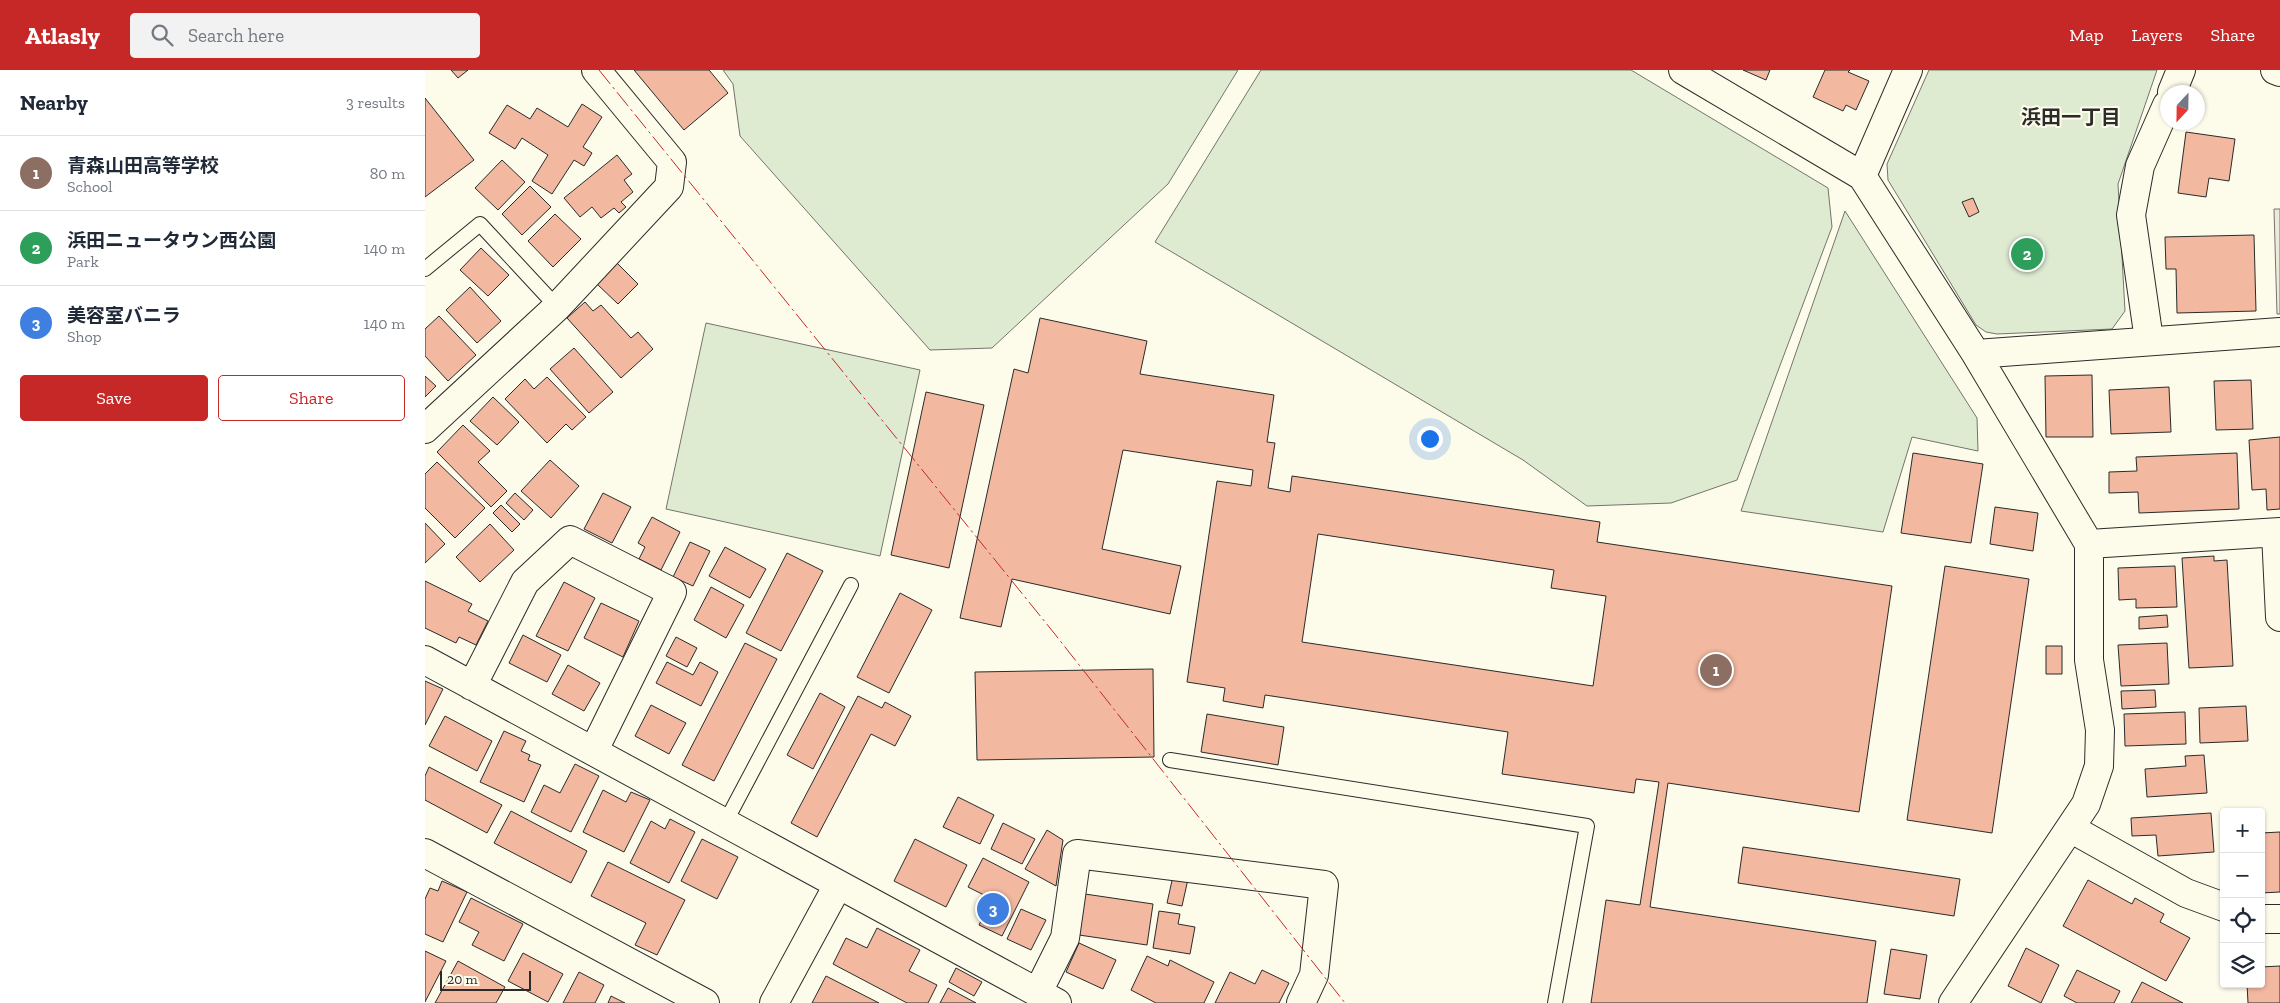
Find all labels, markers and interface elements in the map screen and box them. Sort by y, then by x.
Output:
search box [130,13,480,58]
text: Atlasly [25,21,100,50]
icon: search [148,21,176,49]
text: Search here [188,24,284,47]
text: Map [2069,24,2104,46]
text: Layers [2132,24,2183,46]
text: Share [2211,24,2255,46]
north arrow [2160,85,2205,130]
text: Nearby [20,90,88,115]
text: 3 results [346,93,405,112]
district label: 浜田一丁目 [2021,105,2121,129]
text: 青森山田高等学校 [67,154,219,177]
text: 1 [33,164,39,183]
text: 80 m [370,164,405,183]
text: School [67,177,113,196]
text: 浜田ニュータウン西公園 [67,229,276,252]
pin: 2 [2011,235,2043,273]
text: 2 [32,239,40,258]
text: 140 m [364,239,405,258]
text: Park [67,252,99,271]
text: 美容室バニラ [67,304,181,327]
text: 3 [32,314,40,333]
text: 140 m [364,314,405,333]
text: Shop [67,327,102,346]
button: Save [20,375,208,421]
button: Share [218,375,405,421]
your location [1417,426,1443,452]
pin: 1 [1700,651,1732,689]
map controls [2220,808,2265,988]
button: + [2220,808,2265,853]
button: − [2220,853,2265,898]
pin: 3 [977,890,1009,928]
button: locate [2220,898,2265,943]
button: layers [2220,943,2265,988]
scale bar [440,968,531,991]
text: 20 m [447,971,478,988]

